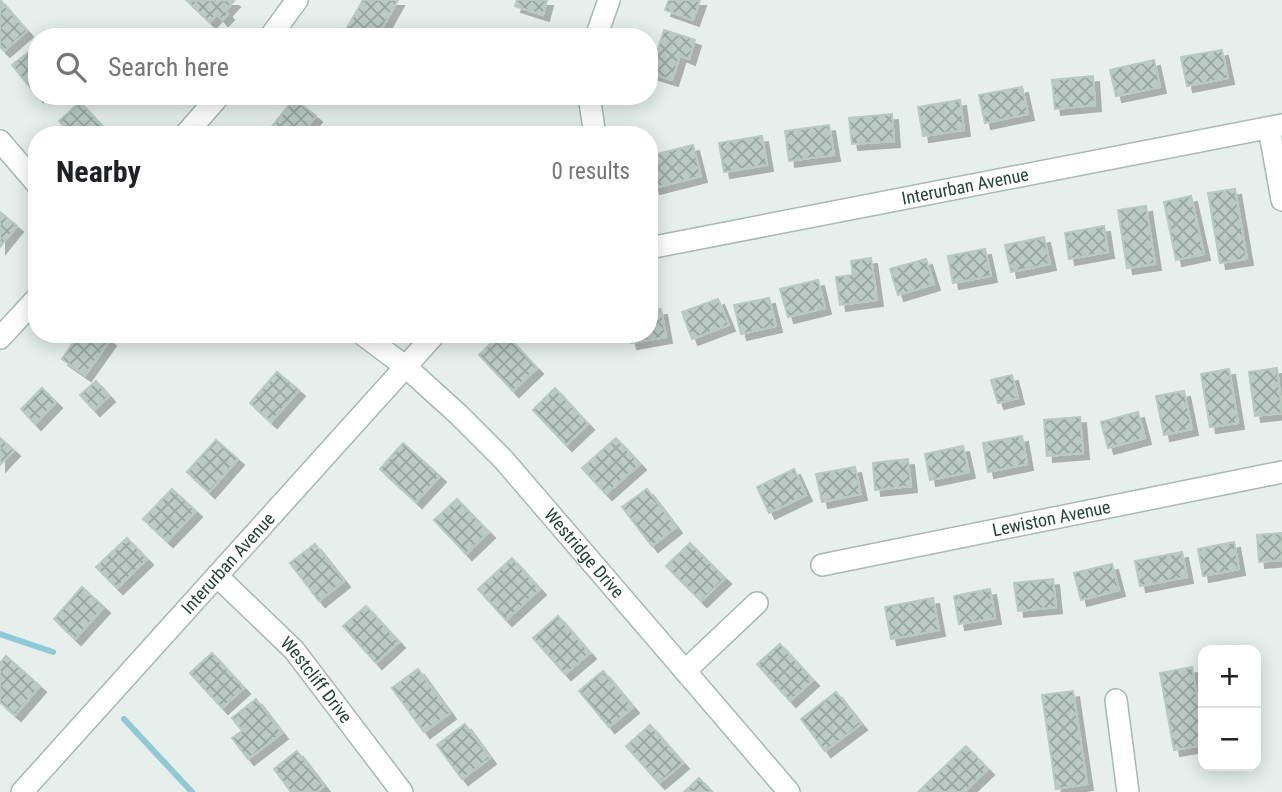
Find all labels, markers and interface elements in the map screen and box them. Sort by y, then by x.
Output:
search box [28,28,658,105]
icon: search [52,48,90,86]
text: Search here [108,52,229,82]
text: Nearby [56,154,141,189]
text: 0 results [552,158,630,185]
street label: Interurban Avenue [900,163,1030,209]
street label: Lewiston Avenue [990,496,1112,540]
street label: Westridge Drive [540,504,629,602]
street label: Interurban Avenue [177,508,279,618]
street label: Westcliff Drive [277,632,357,727]
map controls [1198,645,1261,771]
button: + [1198,645,1261,708]
button: − [1198,708,1261,771]

